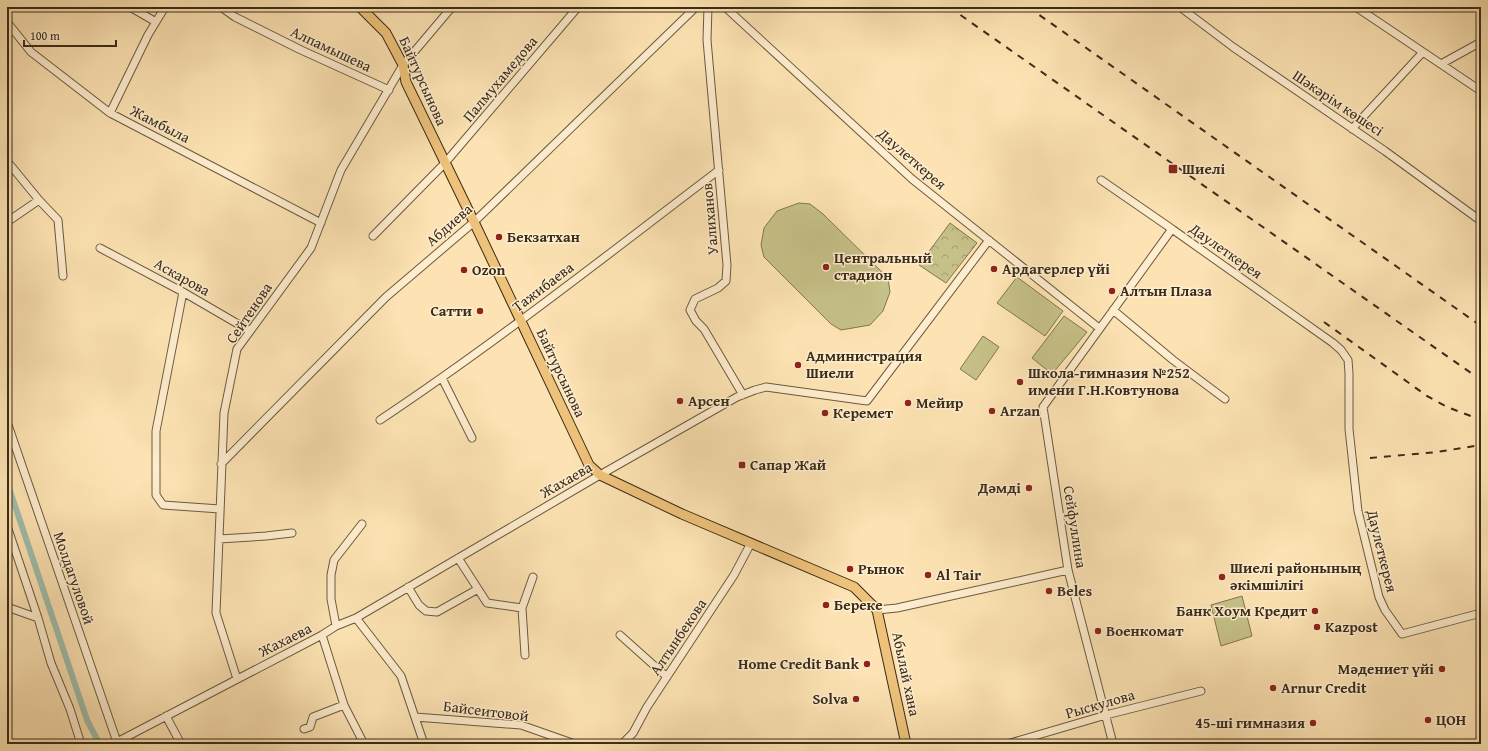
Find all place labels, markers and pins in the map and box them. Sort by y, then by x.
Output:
place label: Шиелі [1182,158,1226,179]
marker: Шиелі [1167,163,1179,175]
place label: Бекзатхан [507,226,580,247]
marker: Бекзатхан [494,232,504,242]
place label: Центральный стадион [834,247,932,285]
place label: Ардагерлер үйі [1002,258,1110,279]
place label: Ozon [472,259,506,280]
marker: Центральный стадион [821,262,831,272]
marker: Ардагерлер үйі [989,264,999,274]
marker: Ozon [459,265,469,275]
place label: Алтын Плаза [1120,280,1212,301]
marker: Алтын Плаза [1107,286,1117,296]
place label: Сатти [430,300,473,321]
marker: Сатти [475,306,485,316]
place label: Администрация Шиели [806,345,922,383]
marker: Администрация Шиели [793,360,803,370]
place label: Школа-гимназия №252 имени Г.Н.Ковтунова [1028,362,1190,400]
marker: Школа-гимназия №252 имени Г.Н.Ковтунова [1015,377,1025,387]
place label: Арсен [688,390,730,411]
place label: Мейир [916,392,964,413]
marker: Арсен [675,396,685,406]
marker: Мейир [903,398,913,408]
place label: Arzan [1000,400,1040,421]
place label: Керемет [833,402,894,423]
marker: Arzan [987,406,997,416]
marker: Керемет [820,408,830,418]
place label: Сапар Жай [750,454,827,475]
marker: Сапар Жай [737,460,747,470]
place label: Дәмді [977,477,1021,498]
marker: Дәмді [1024,483,1034,493]
place label: Шиелі районының әкімшілігі [1230,557,1362,595]
place label: Рынок [858,558,905,579]
marker: Рынок [845,564,855,574]
place label: Al Tair [936,564,981,585]
marker: Al Tair [923,570,933,580]
marker: Шиелі районының әкімшілігі [1217,572,1227,582]
place label: Beles [1057,580,1092,601]
marker: Beles [1044,586,1054,596]
place label: Береке [834,594,883,615]
marker: Береке [821,600,831,610]
place label: Банк Хоум Кредит [1176,600,1308,621]
marker: Банк Хоум Кредит [1310,606,1320,616]
place label: Kazpost [1325,616,1378,637]
place label: Военкомат [1106,620,1184,641]
marker: Kazpost [1312,622,1322,632]
marker: Военкомат [1093,626,1103,636]
place label: Home Credit Bank [738,653,859,674]
place label: Мәдениет үйі [1338,658,1434,679]
marker: Home Credit Bank [862,659,872,669]
marker: Мәдениет үйі [1437,664,1447,674]
place label: Arnur Credit [1281,677,1367,698]
marker: Arnur Credit [1268,683,1278,693]
place label: Solva [812,688,848,709]
marker: Solva [851,694,861,704]
place label: ЦОН [1436,709,1466,730]
place label: 45-ші гимназия [1195,712,1305,733]
marker: ЦОН [1423,715,1433,725]
marker: 45-ші гимназия [1308,718,1318,728]

